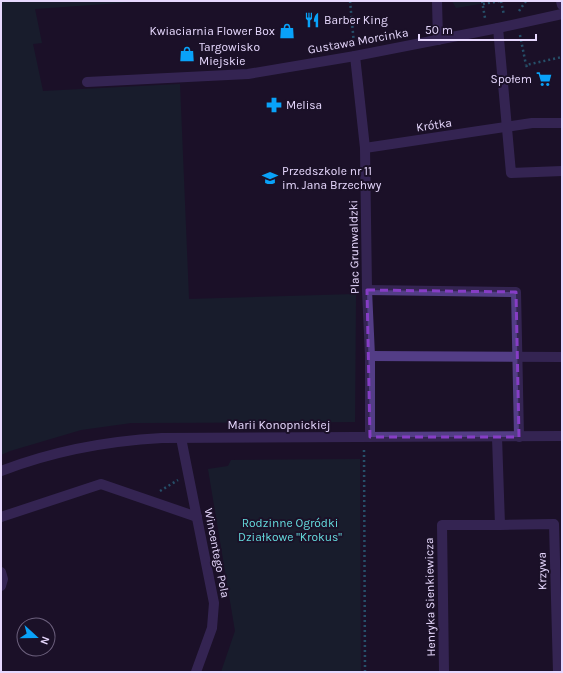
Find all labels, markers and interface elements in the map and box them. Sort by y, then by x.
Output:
restaurant icon: Barber King [303,11,321,29]
place label: Barber King [324,13,388,27]
scale bar [419,16,536,42]
shop icon: Kwiaciarnia Flower Box [278,22,296,40]
text: 50 m [425,23,453,37]
place label: Kwiaciarnia Flower Box [149,24,275,38]
street label: Gustawa Morcinka [307,25,409,57]
place label: Targowisko Miejskie [199,40,260,68]
shop icon: Targowisko Miejskie [178,45,196,63]
supermarket icon: Społem [535,70,553,88]
place label: Społem [490,72,532,86]
pharmacy icon: Melisa [265,96,283,114]
place label: Melisa [286,98,322,112]
street label: Krótka [415,116,453,134]
place label: Przedszkole nr 11 im. Jana Brzechwy [282,164,382,192]
school or university icon: Przedszkole nr 11 im. Jana Brzechwy [261,169,279,187]
street label: Plac Grunwaldzki [346,200,362,294]
street label: Marii Konopnickiej [227,418,331,432]
street label: Wincentego Pola [201,507,233,599]
park label: Rodzinne Ogródki Działkowe "Krokus" [238,516,342,544]
street label: Henryka Sienkiewicza [422,537,438,657]
street label: Krzywa [535,552,549,590]
north arrow [16,617,56,657]
text: N [37,634,52,646]

